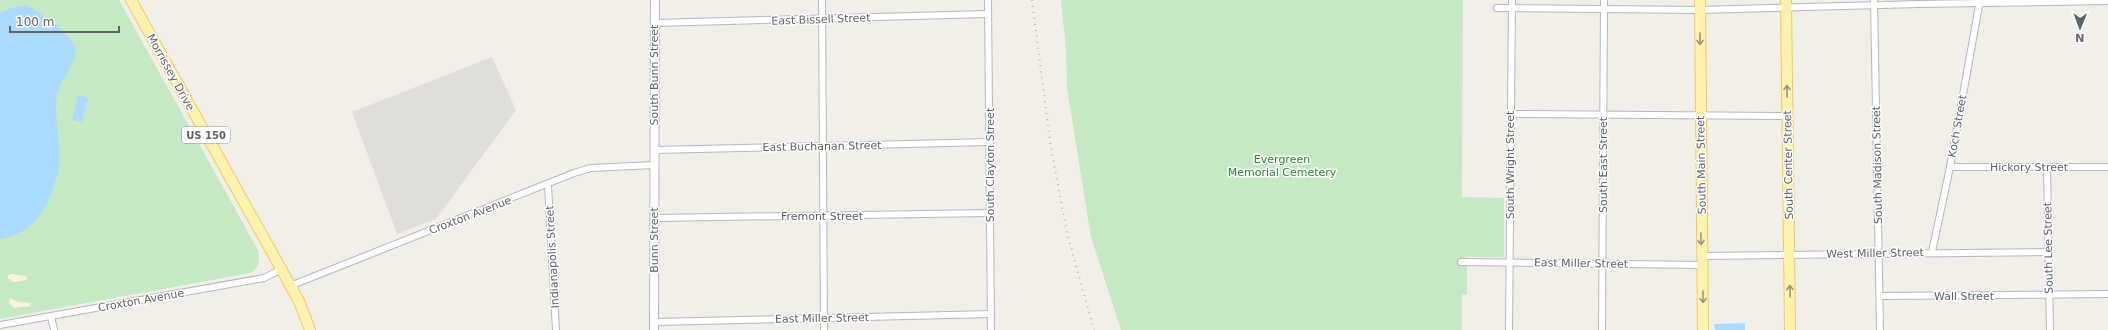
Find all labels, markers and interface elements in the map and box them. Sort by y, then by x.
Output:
scale bar [10,8,119,34]
north arrow [2060,8,2100,48]
street label: East Bissell Street [771,11,871,28]
text: 100 m [16,15,54,29]
street label: South Bunn Street [648,24,661,125]
text: N [2075,31,2085,44]
street label: Morrissey Drive [144,32,197,113]
one-way arrow [1696,32,1704,45]
one-way arrow [1783,85,1791,98]
street label: Koch Street [1946,93,1970,158]
street label: South Madison Street [1870,105,1885,224]
street label: South Clayton Street [984,107,997,222]
street label: South Wright Street [1504,110,1517,219]
street label: South Center Street [1781,110,1796,220]
street label: South Main Street [1694,115,1709,214]
street label: South East Street [1597,116,1610,213]
road number: US 150 [182,127,230,143]
street label: East Buchanan Street [762,139,882,154]
park label: Evergreen Memorial Cemetery [1228,153,1337,179]
street label: Hickory Street [1990,161,2069,174]
street label: Croxton Avenue [427,194,513,237]
street label: South Lee Street [2041,201,2056,294]
street label: Indianapolis Street [543,204,562,309]
street label: Bunn Street [648,207,661,273]
street label: Fremont Street [781,210,864,223]
one-way arrow [1698,232,1705,245]
street label: West Miller Street [1826,246,1925,261]
street label: East Miller Street [1534,256,1629,271]
one-way arrow [1786,285,1794,298]
street label: Croxton Avenue [97,286,185,314]
one-way arrow [1699,290,1707,303]
street label: Wall Street [1934,290,1995,303]
street label: East Miller Street [775,311,870,326]

